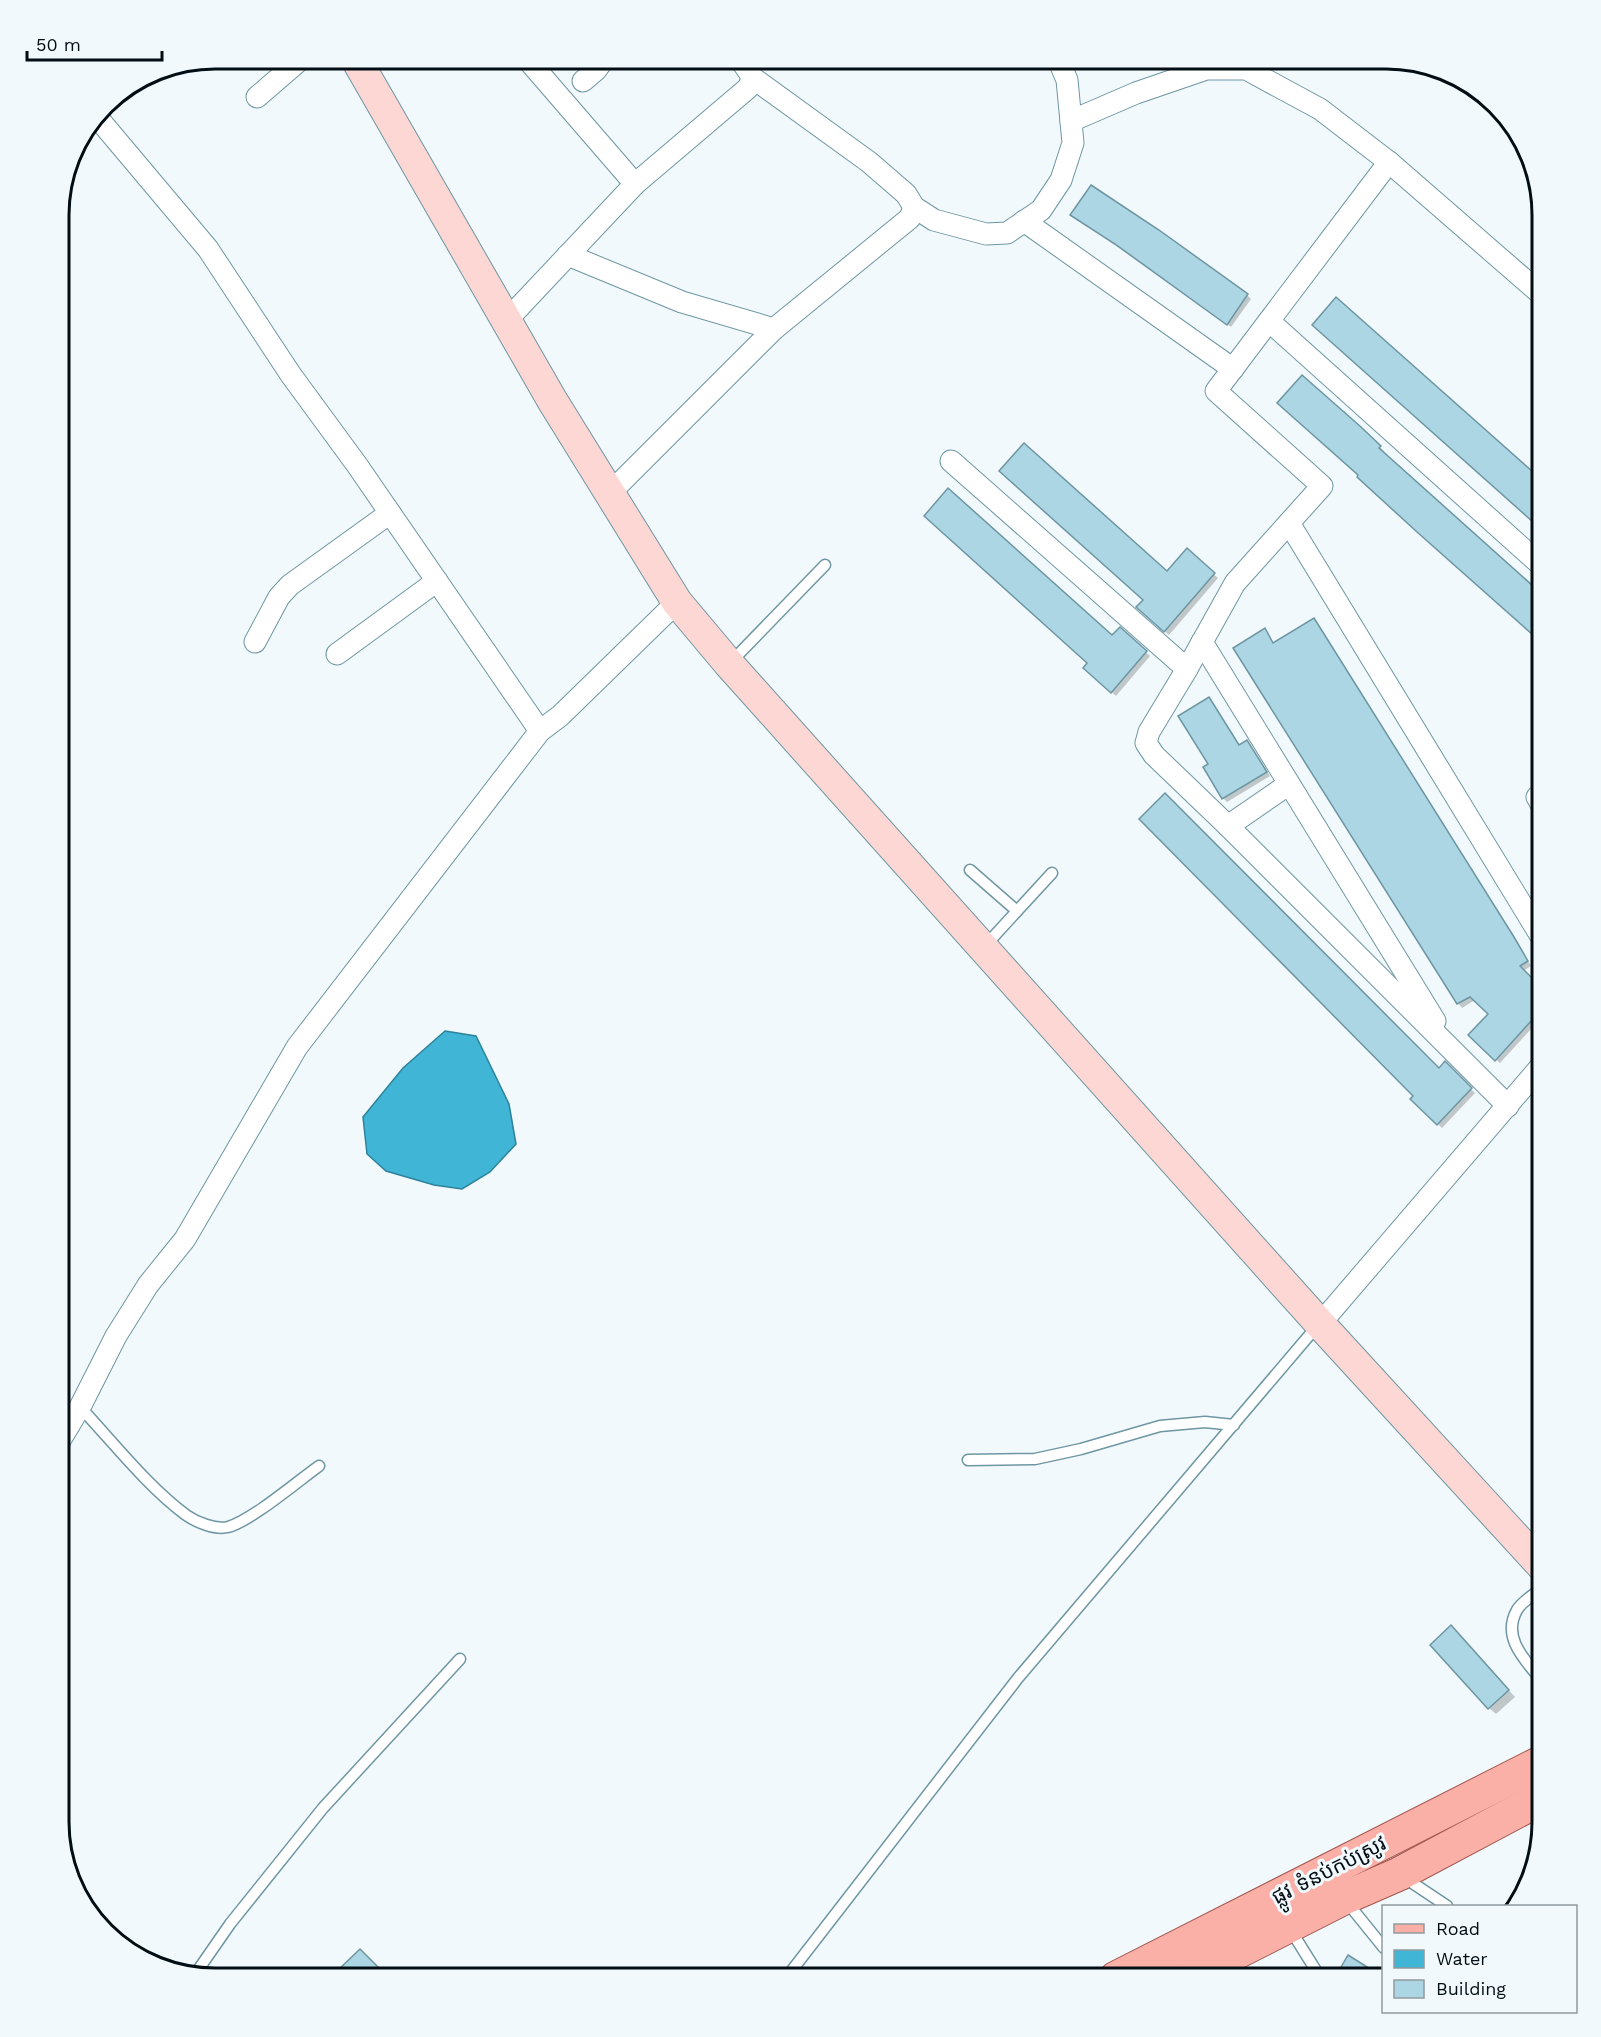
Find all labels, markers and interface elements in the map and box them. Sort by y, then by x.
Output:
scale bar [27,24,162,62]
text: 50 m [36,34,81,55]
street label: ផ្លូវ ទំនប់កប់ស្រូវ [1267,1830,1394,1916]
legend [1382,1905,1577,2013]
text: Road [1436,1918,1480,1939]
text: Water [1436,1948,1488,1969]
text: Building [1436,1978,1506,1999]

